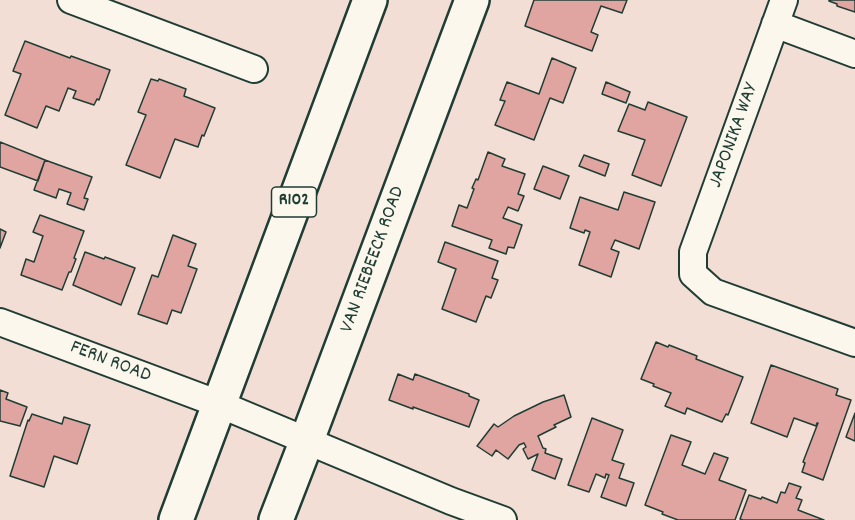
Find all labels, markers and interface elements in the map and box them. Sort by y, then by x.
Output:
street label: JAPONIKA WAY [705,81,765,191]
street label: VAN RIEBEECK ROAD [336,184,412,336]
road number: R102 [272,187,316,217]
street label: FERN ROAD [66,337,154,389]

